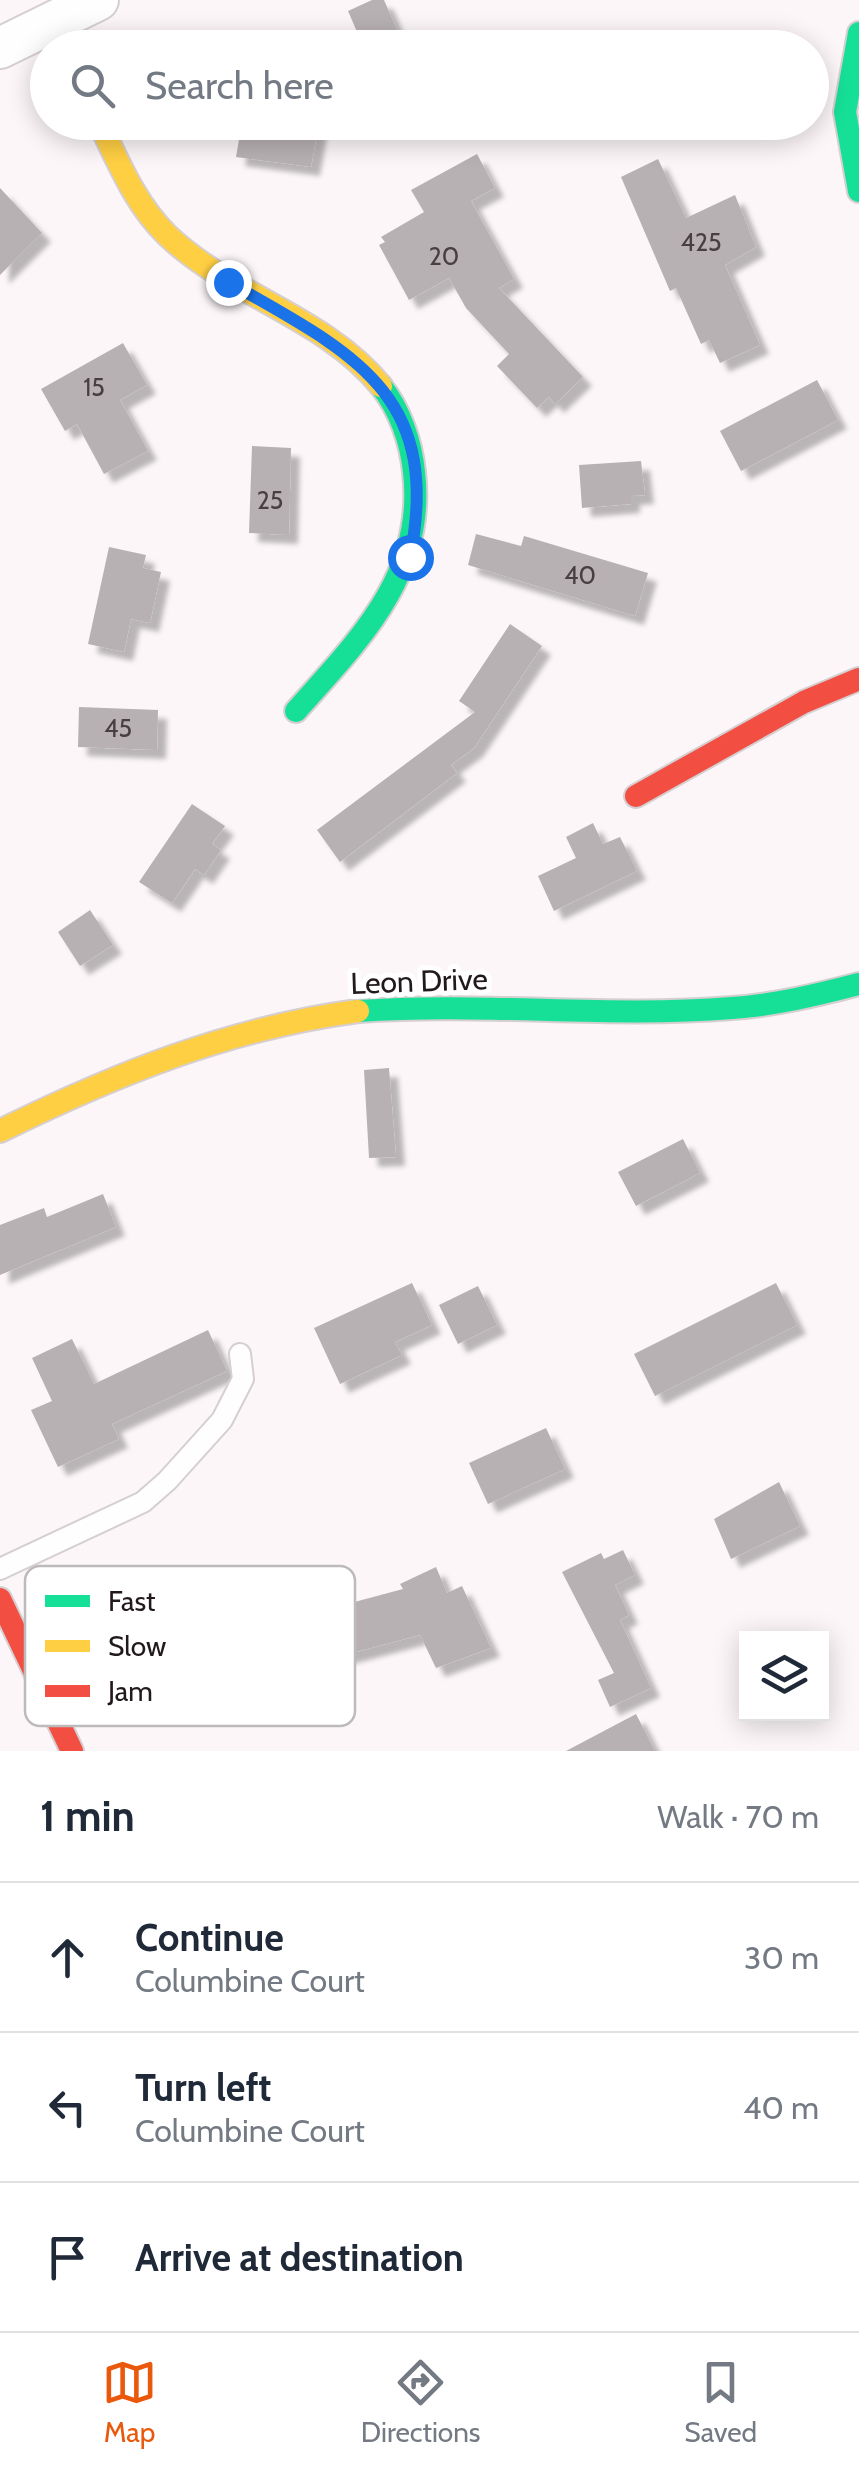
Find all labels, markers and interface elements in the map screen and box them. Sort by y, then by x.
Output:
search box [30,30,829,140]
icon: search [65,58,120,113]
text: Search here [145,62,334,109]
house number: 425 [680,227,722,257]
house number: 20 [429,241,459,271]
route end [206,260,252,306]
house number: 15 [83,372,105,402]
house number: 25 [257,485,283,515]
route start [388,535,434,581]
house number: 40 [564,560,596,590]
house number: 45 [104,713,132,743]
street label: Leon Drive [350,960,488,1002]
legend [25,1566,355,1726]
text: Fast [108,1584,156,1618]
text: Slow [108,1629,166,1663]
map controls [739,1631,829,1721]
button: layers [739,1631,829,1721]
text: Jam [107,1674,153,1708]
text: 1 min [40,1790,135,1842]
text: Walk · 70 m [657,1797,819,1836]
text: Continue [135,1914,284,1961]
icon: ahead [40,1930,95,1985]
text: 30 m [744,1938,819,1977]
text: Columbine Court [135,1961,365,2000]
text: Turn left [135,2064,271,2111]
icon: left [40,2080,95,2135]
text: 40 m [743,2088,819,2127]
text: Columbine Court [135,2111,365,2150]
icon: arrive [40,2230,95,2285]
text: Arrive at destination [135,2234,464,2281]
tab: Map [102,2355,157,2449]
tab: Directions [361,2355,480,2449]
tab: Saved [684,2355,757,2449]

